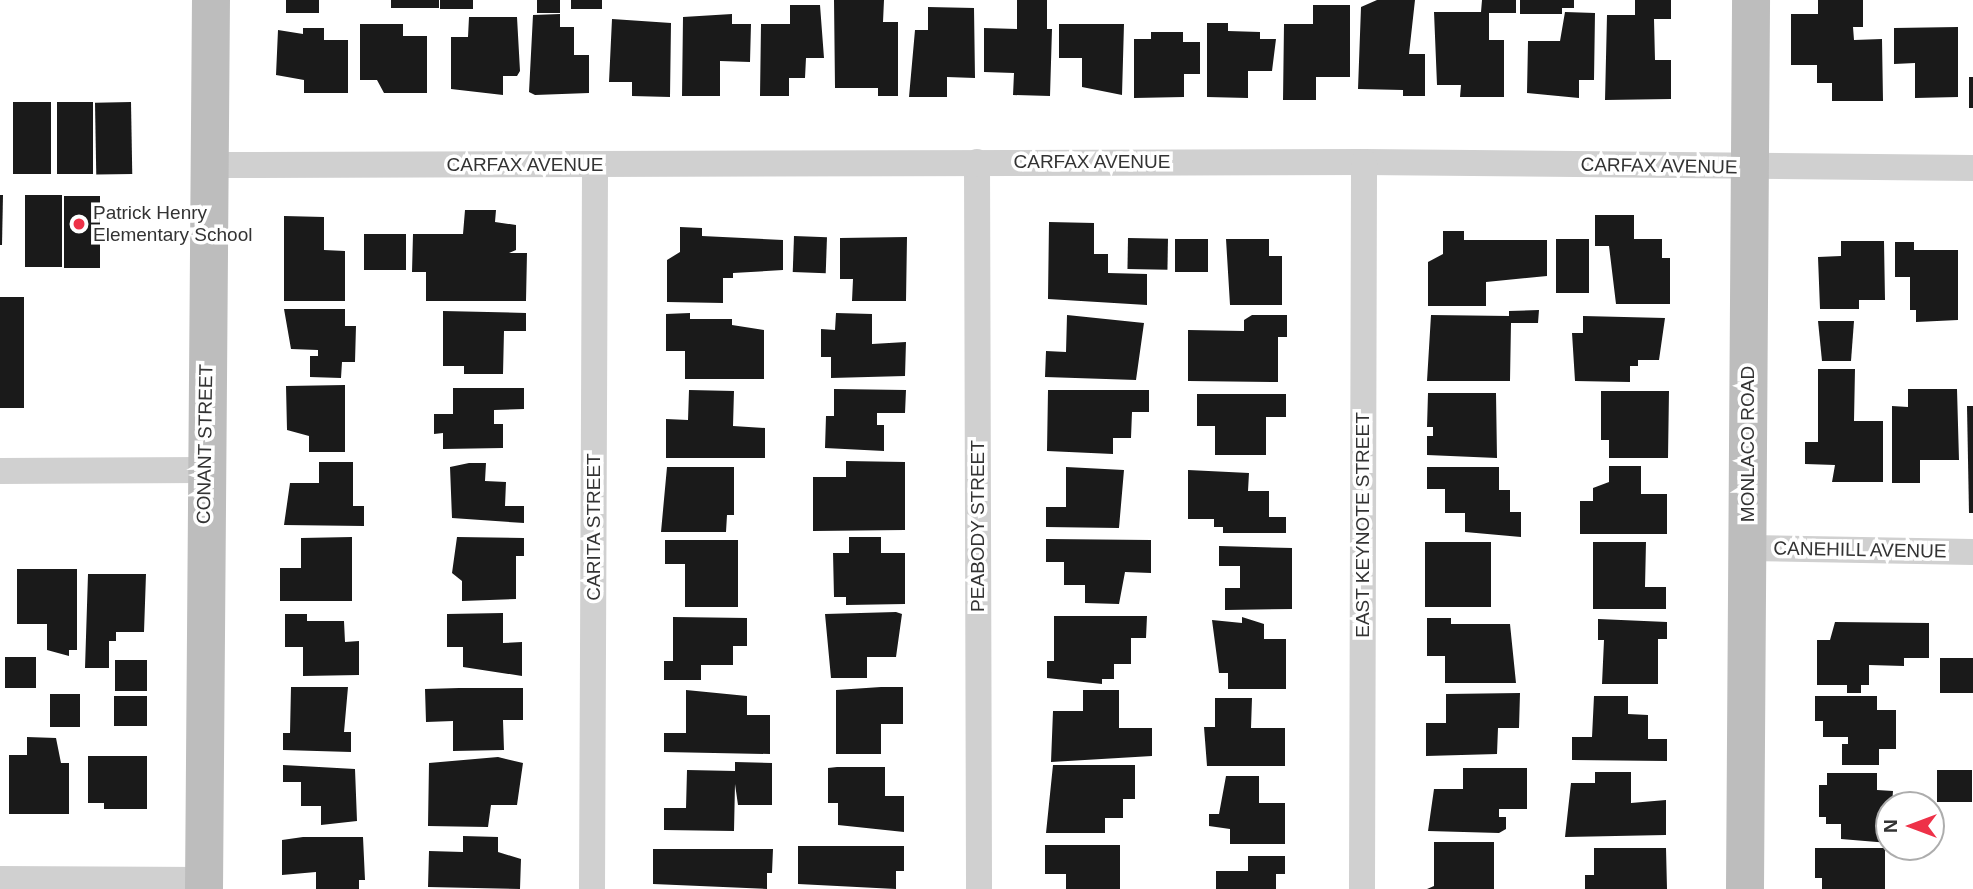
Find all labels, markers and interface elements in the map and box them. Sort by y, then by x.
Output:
street label: CARFAX AVENUE [1013,151,1171,173]
street label: CARFAX AVENUE [1580,153,1738,179]
street label: CARFAX AVENUE [446,154,604,176]
place label: Patrick Henry Elementary School [93,202,252,246]
marker: Patrick Henry Elementary School [71,216,87,232]
street label: CONANT STREET [192,364,218,524]
street label: MONLACO ROAD [1737,366,1759,522]
street label: EAST KEYNOTE STREET [1352,412,1374,638]
street label: PEABODY STREET [967,440,989,612]
street label: CARITA STREET [583,453,605,601]
street label: CANEHILL AVENUE [1772,537,1948,563]
north arrow [1875,791,1945,861]
text: N [1880,819,1901,833]

